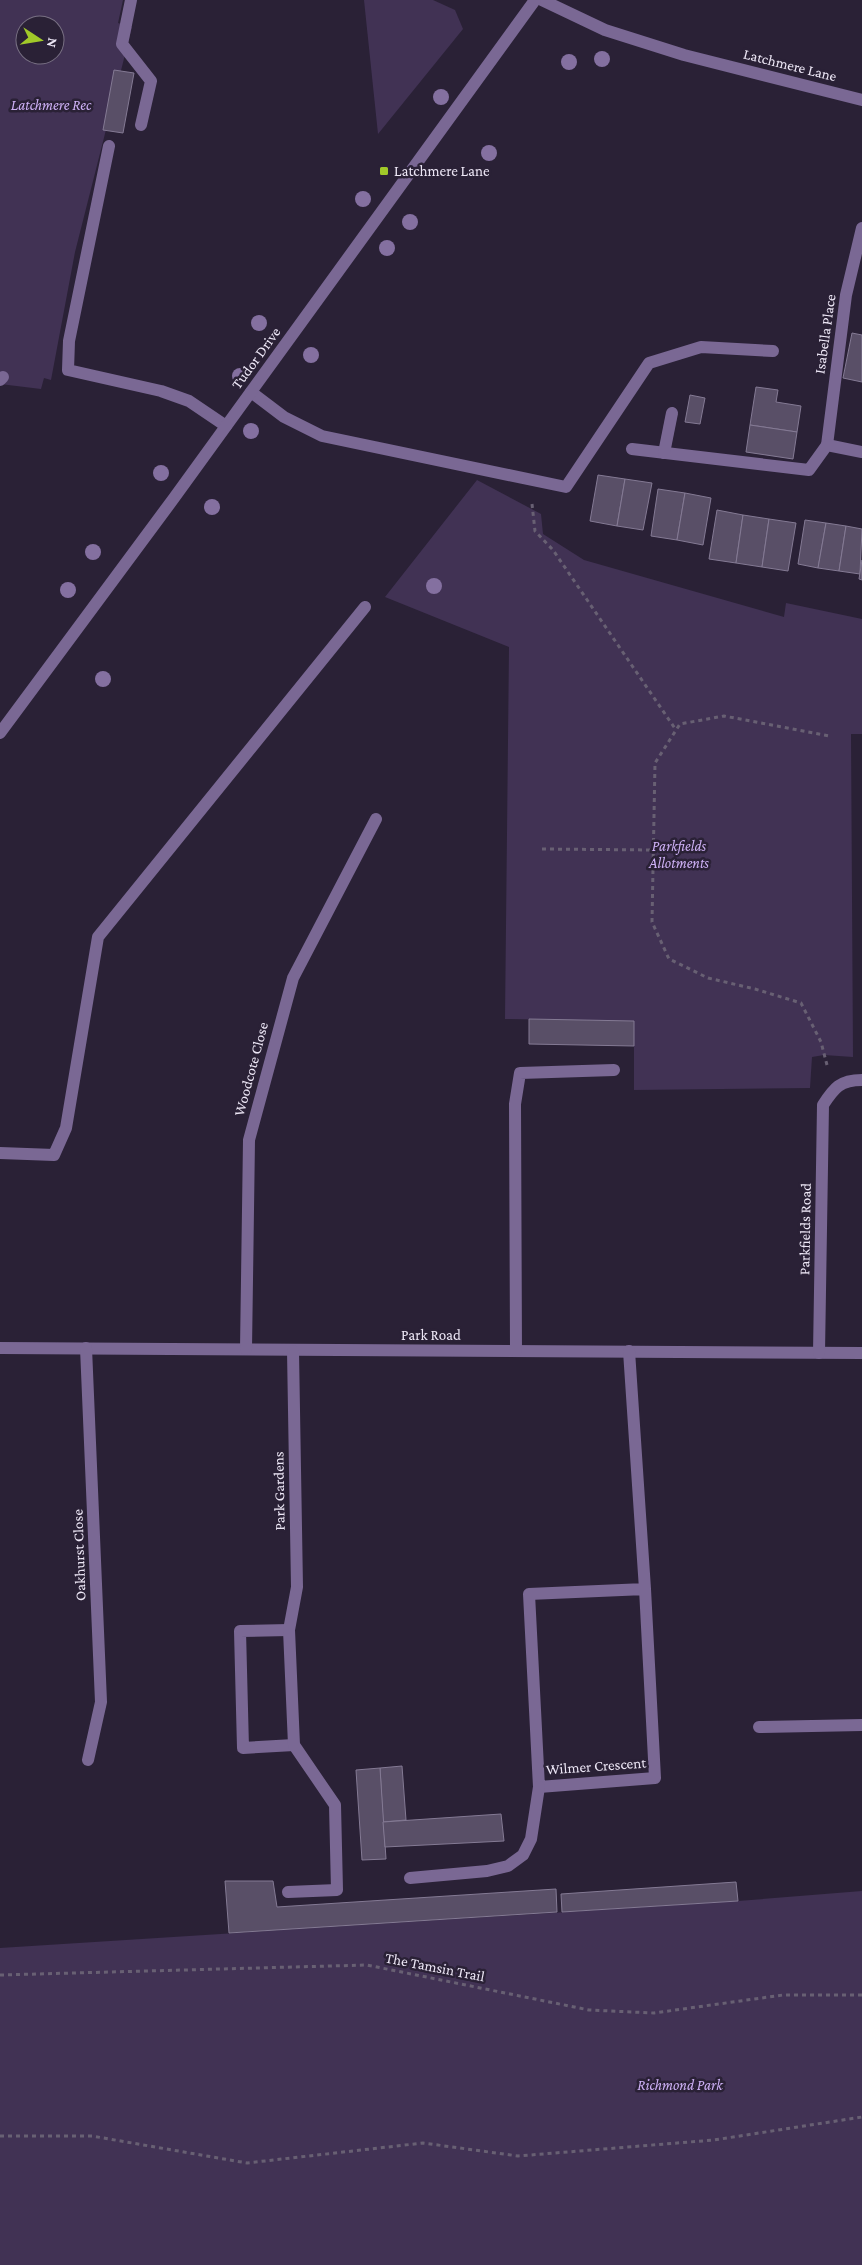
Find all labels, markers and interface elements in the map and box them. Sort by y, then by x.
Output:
north arrow [15,15,65,65]
text: N [44,36,62,49]
street label: Latchmere Lane [742,46,839,84]
park label: Latchmere Rec [11,97,92,113]
place label: Latchmere Lane [394,163,490,179]
marker: Latchmere Lane [378,165,390,177]
street label: Isabella Place [811,293,839,375]
street label: Tudor Drive [228,324,284,392]
park label: Parkfields Allotments [648,838,709,871]
street label: Woodcote Close [231,1020,271,1118]
street label: Parkfields Road [796,1183,814,1275]
street label: Park Road [401,1327,461,1343]
street label: Park Gardens [270,1451,288,1531]
street label: Oakhurst Close [69,1508,89,1601]
street label: Wilmer Crescent [545,1754,648,1777]
street label: The Tamsin Trail [384,1950,486,1984]
park label: Richmond Park [637,2077,724,2093]

